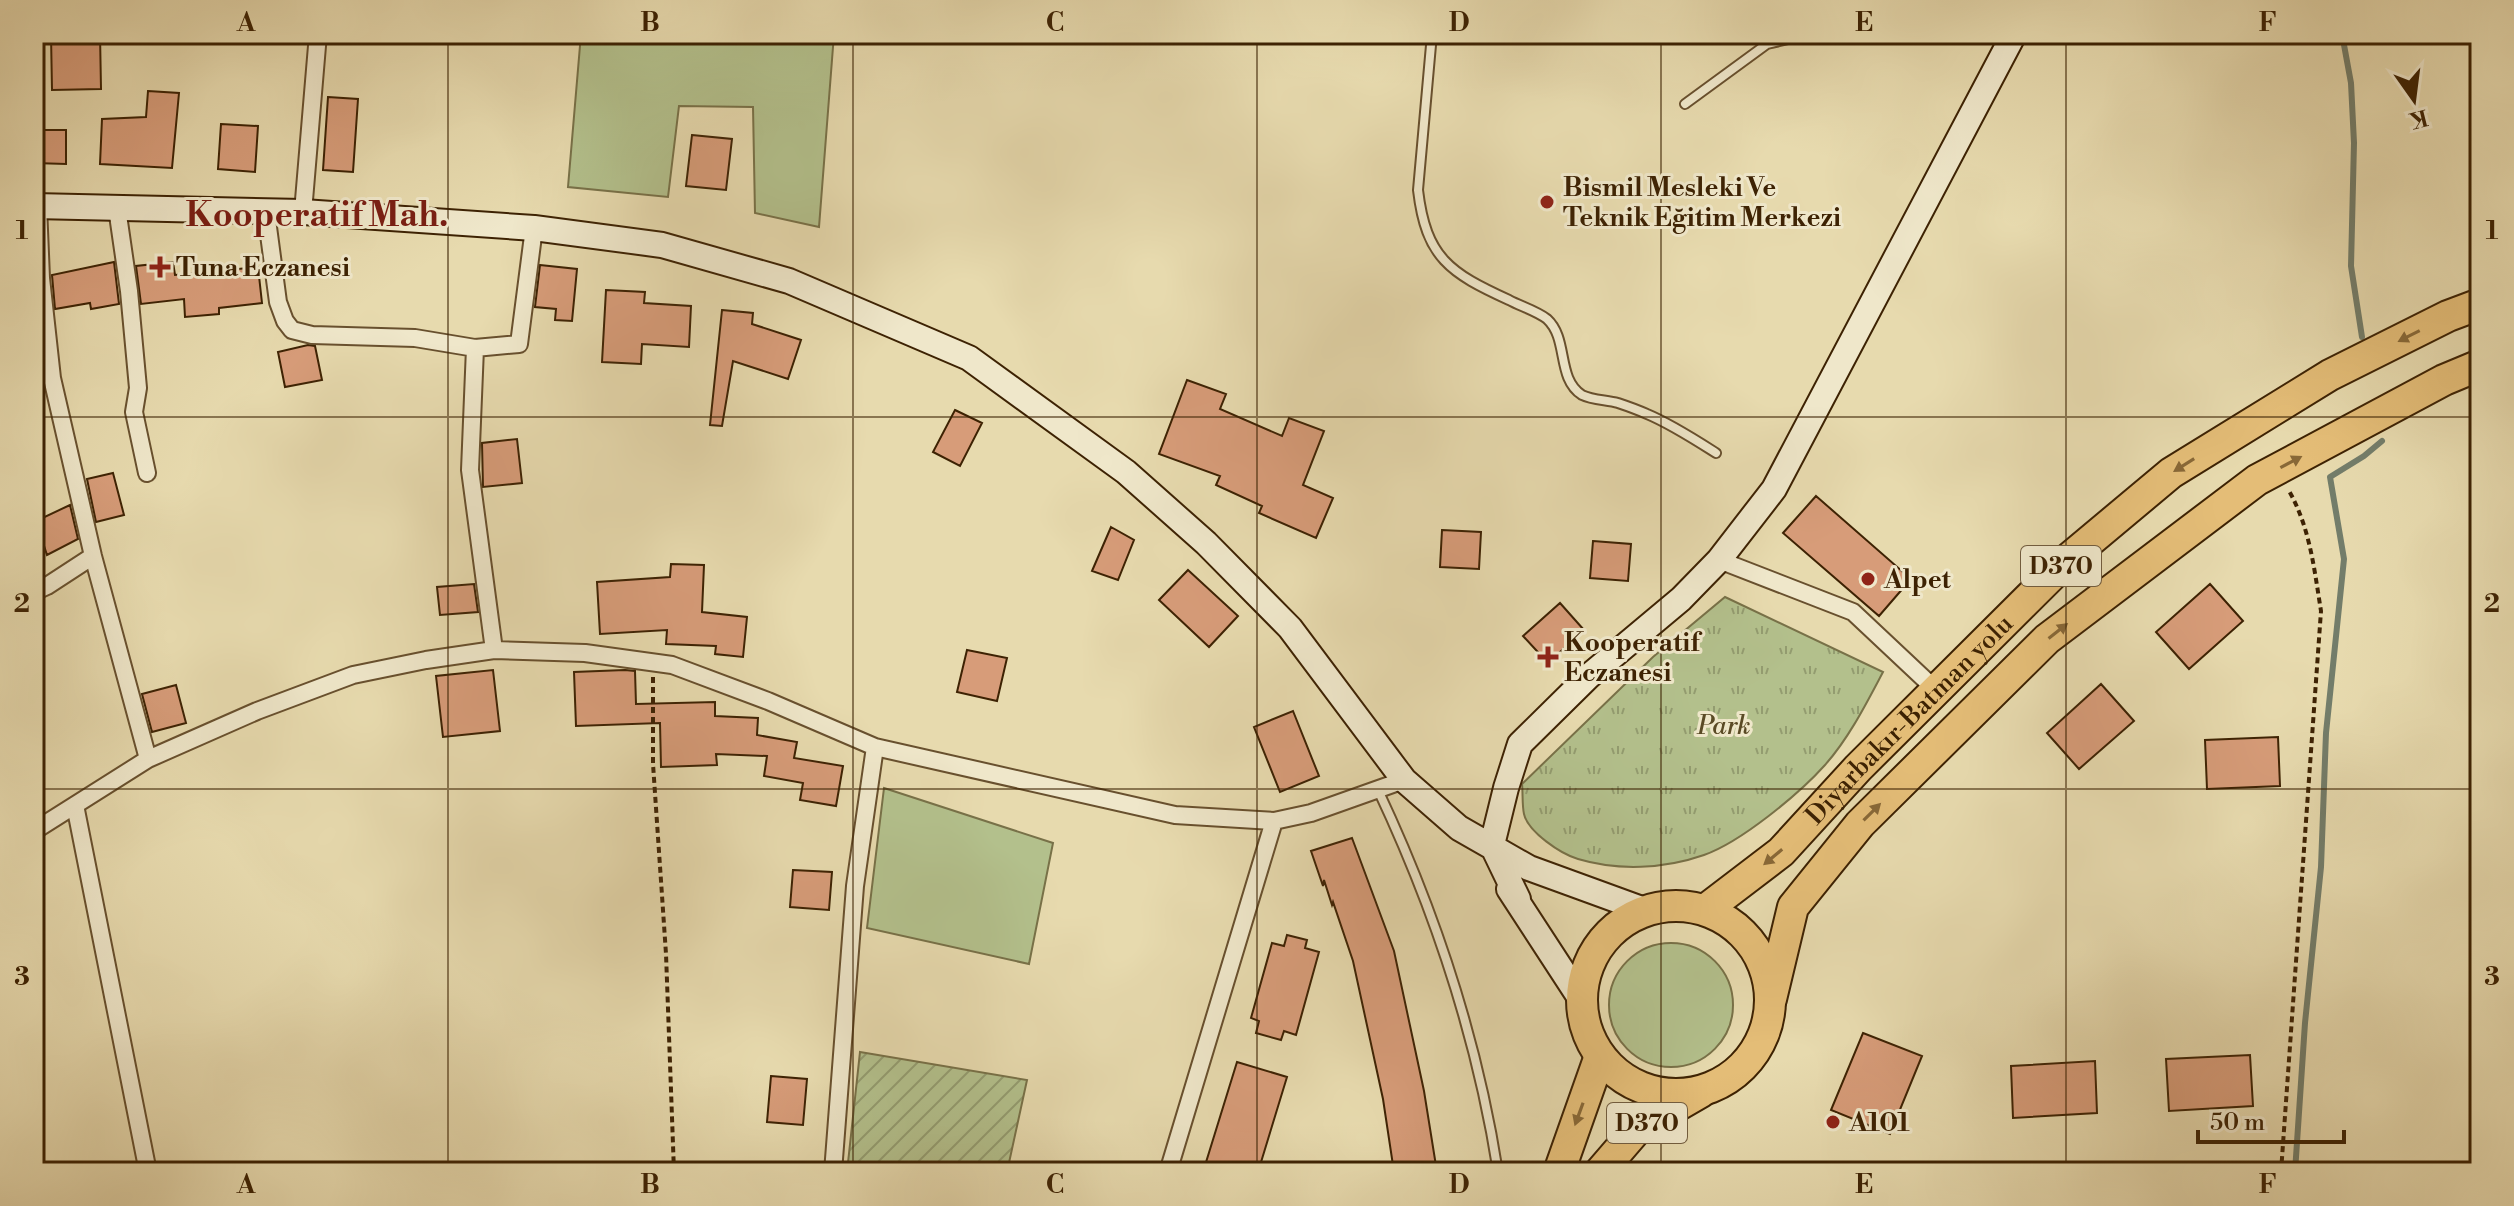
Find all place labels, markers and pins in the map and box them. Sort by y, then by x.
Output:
place label: Bismil Mesleki Ve Teknik Eğitim Merkezi [1563,172,1841,234]
marker: Bismil Mesleki Ve Teknik Eğitim Merkezi [1538,193,1556,211]
place label: Tuna Eczanesi [176,252,350,284]
marker: Tuna Eczanesi [151,258,169,276]
place label: Alpet [1883,564,1952,596]
marker: Alpet [1859,570,1877,588]
place label: Kooperatif Eczanesi [1564,627,1702,689]
marker: Kooperatif Eczanesi [1539,648,1557,666]
place label: A101 [1848,1107,1910,1139]
marker: A101 [1824,1113,1842,1131]

